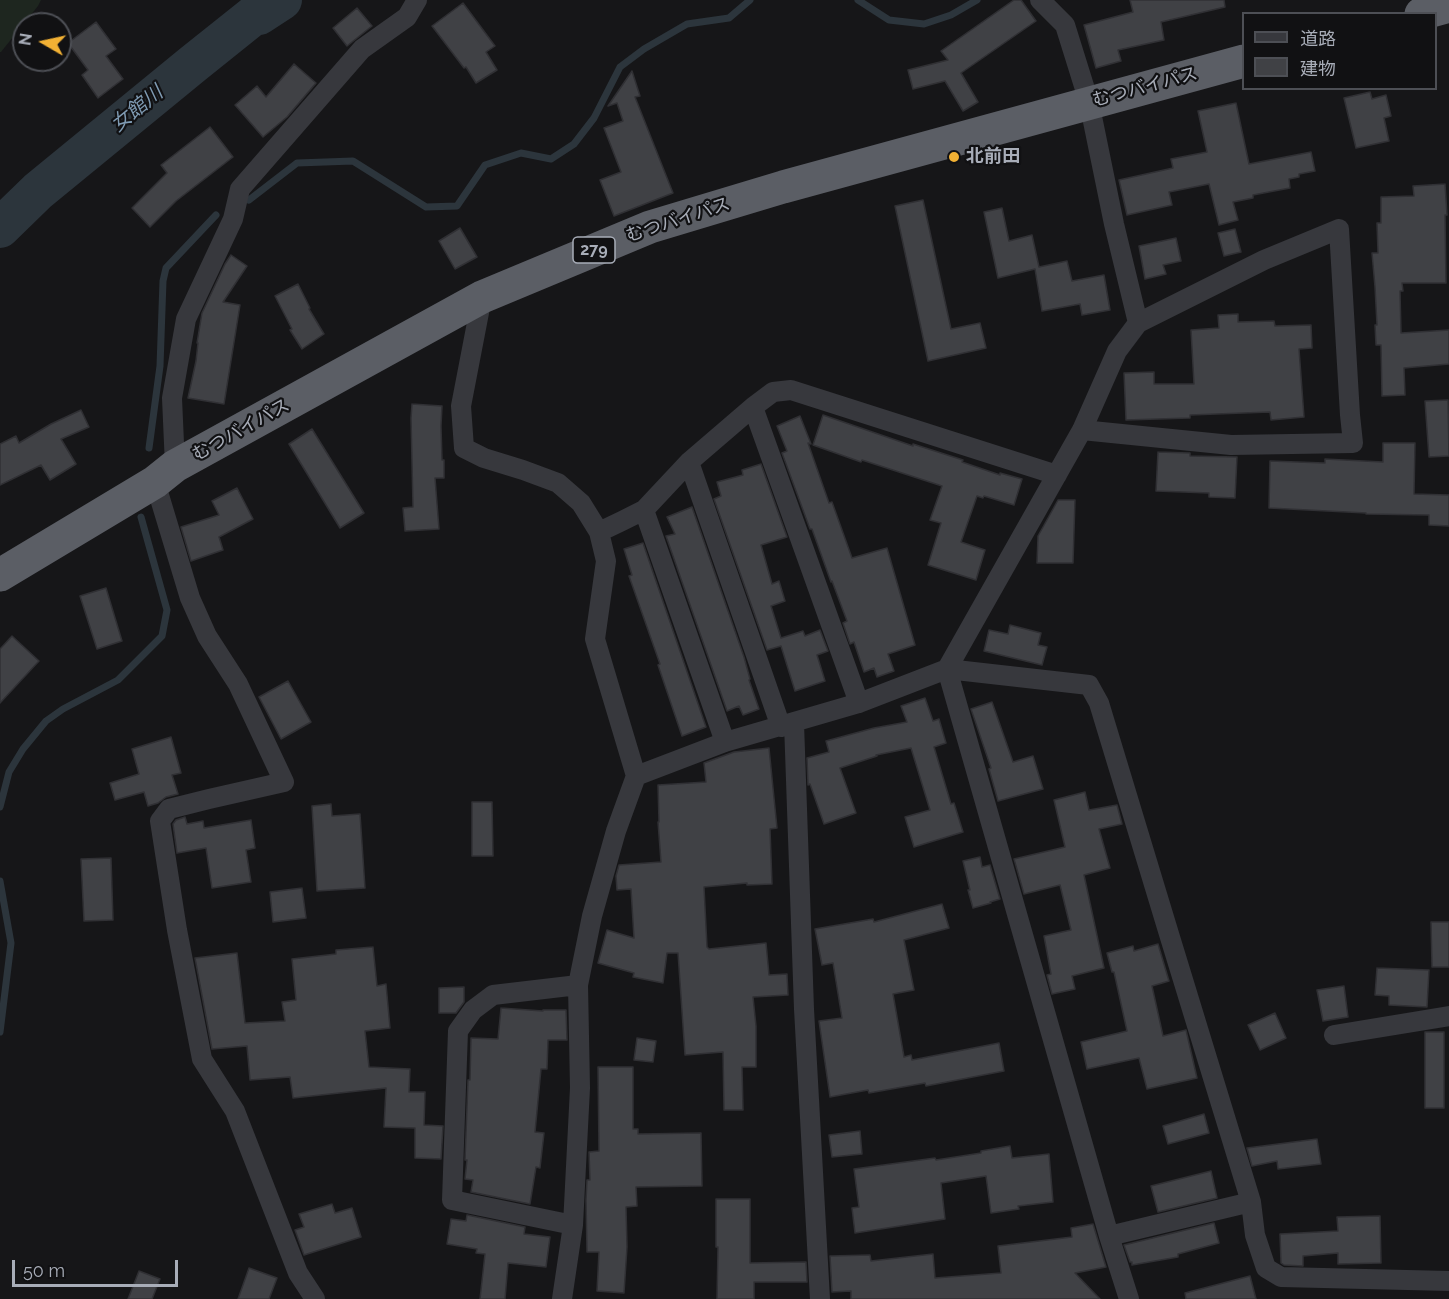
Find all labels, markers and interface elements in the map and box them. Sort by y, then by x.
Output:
north arrow [12,12,72,72]
legend [1242,12,1437,90]
text: 道路 [1300,28,1336,49]
text: N [15,32,36,47]
text: 建物 [1300,58,1336,79]
street label: むつバイパス [1090,63,1200,111]
water label: 女館川 [106,81,168,137]
place label: 北前田 [966,146,1020,168]
marker: 北前田 [947,150,961,164]
street label: むつバイパス [623,193,733,247]
road number: 279 [573,237,615,263]
street label: むつバイパス [189,394,293,466]
scale bar [15,1248,182,1286]
text: 50 m [23,1260,65,1281]

